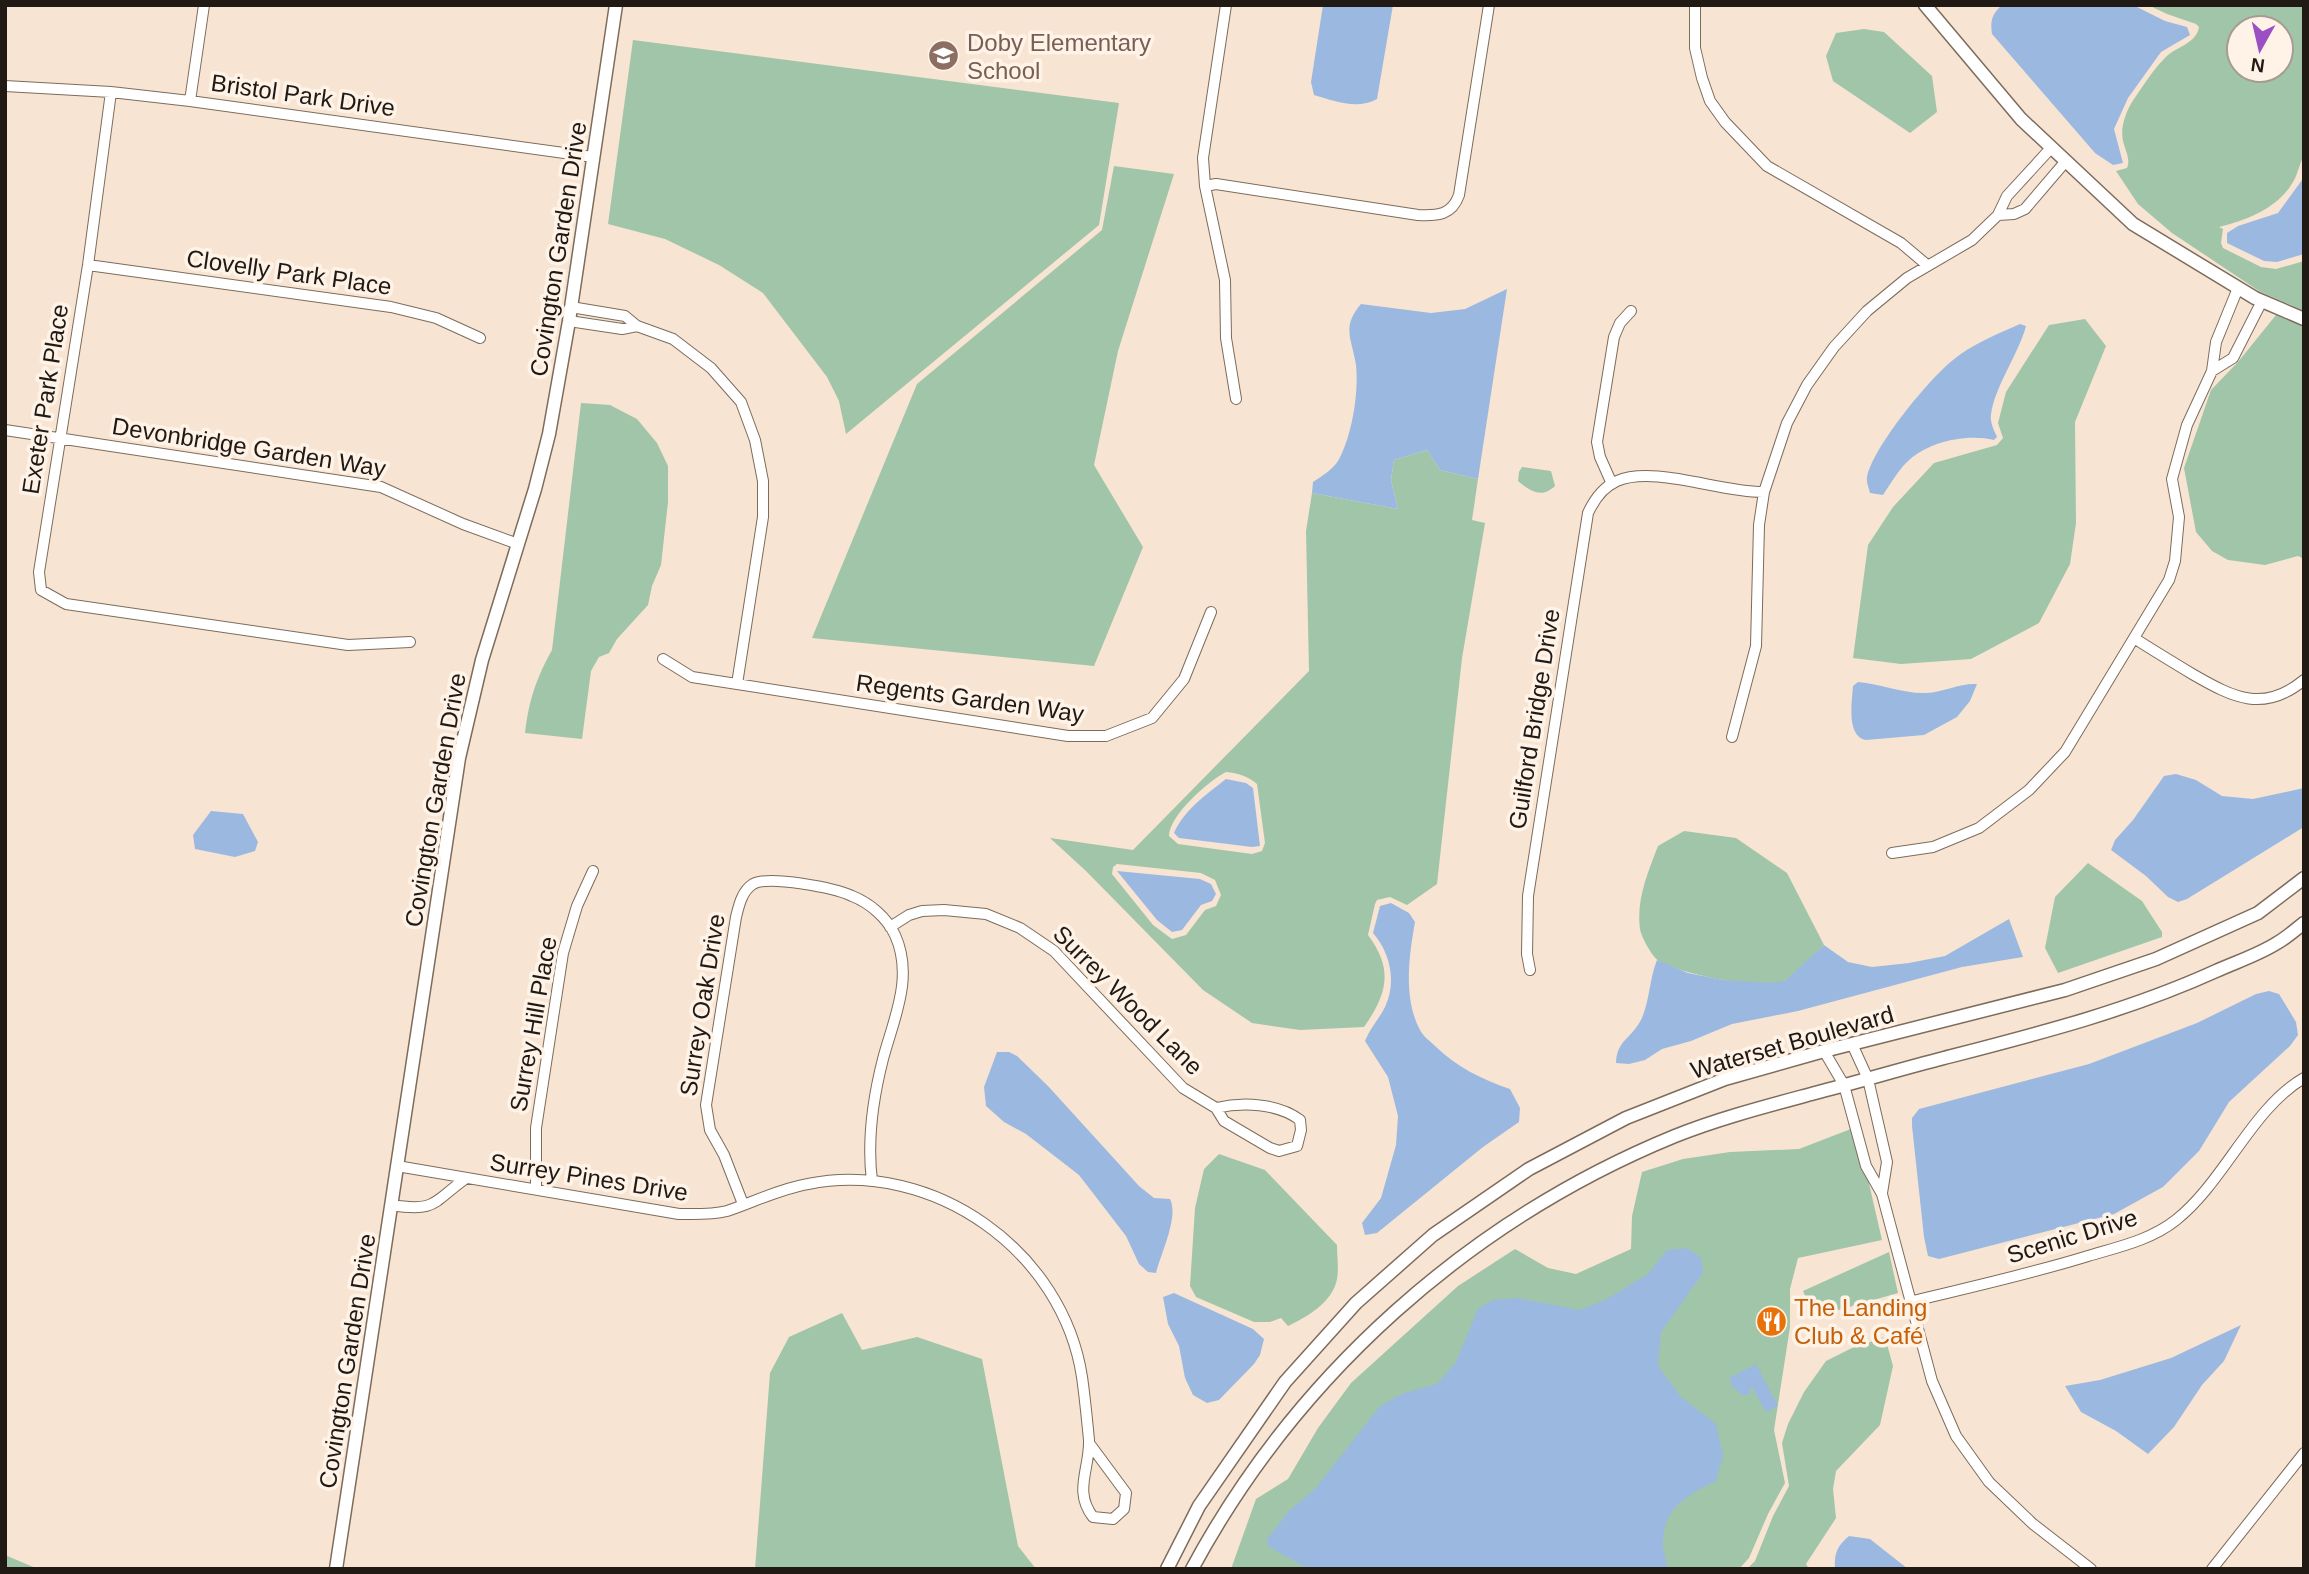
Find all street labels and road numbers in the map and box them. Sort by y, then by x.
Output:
street label: Bristol Park Drive [209,69,397,121]
street label: Covington Garden Drive [525,120,591,378]
street label: Clovelly Park Place [185,244,393,300]
street label: Exeter Park Place [17,302,73,496]
street label: Devonbridge Garden Way [110,412,388,482]
street label: Guilford Bridge Drive [1503,607,1565,831]
street label: Regents Garden Way [854,669,1086,727]
street label: Covington Garden Drive [399,671,471,929]
street label: Surrey Oak Drive [674,912,730,1098]
street label: Surrey Wood Lane [1048,920,1208,1080]
street label: Surrey Hill Place [504,934,562,1114]
street label: Waterset Boulevard [1687,1000,1897,1084]
street label: Surrey Pines Drive [488,1148,690,1206]
street label: Scenic Drive [2004,1203,2140,1269]
street label: Covington Garden Drive [314,1232,380,1490]

